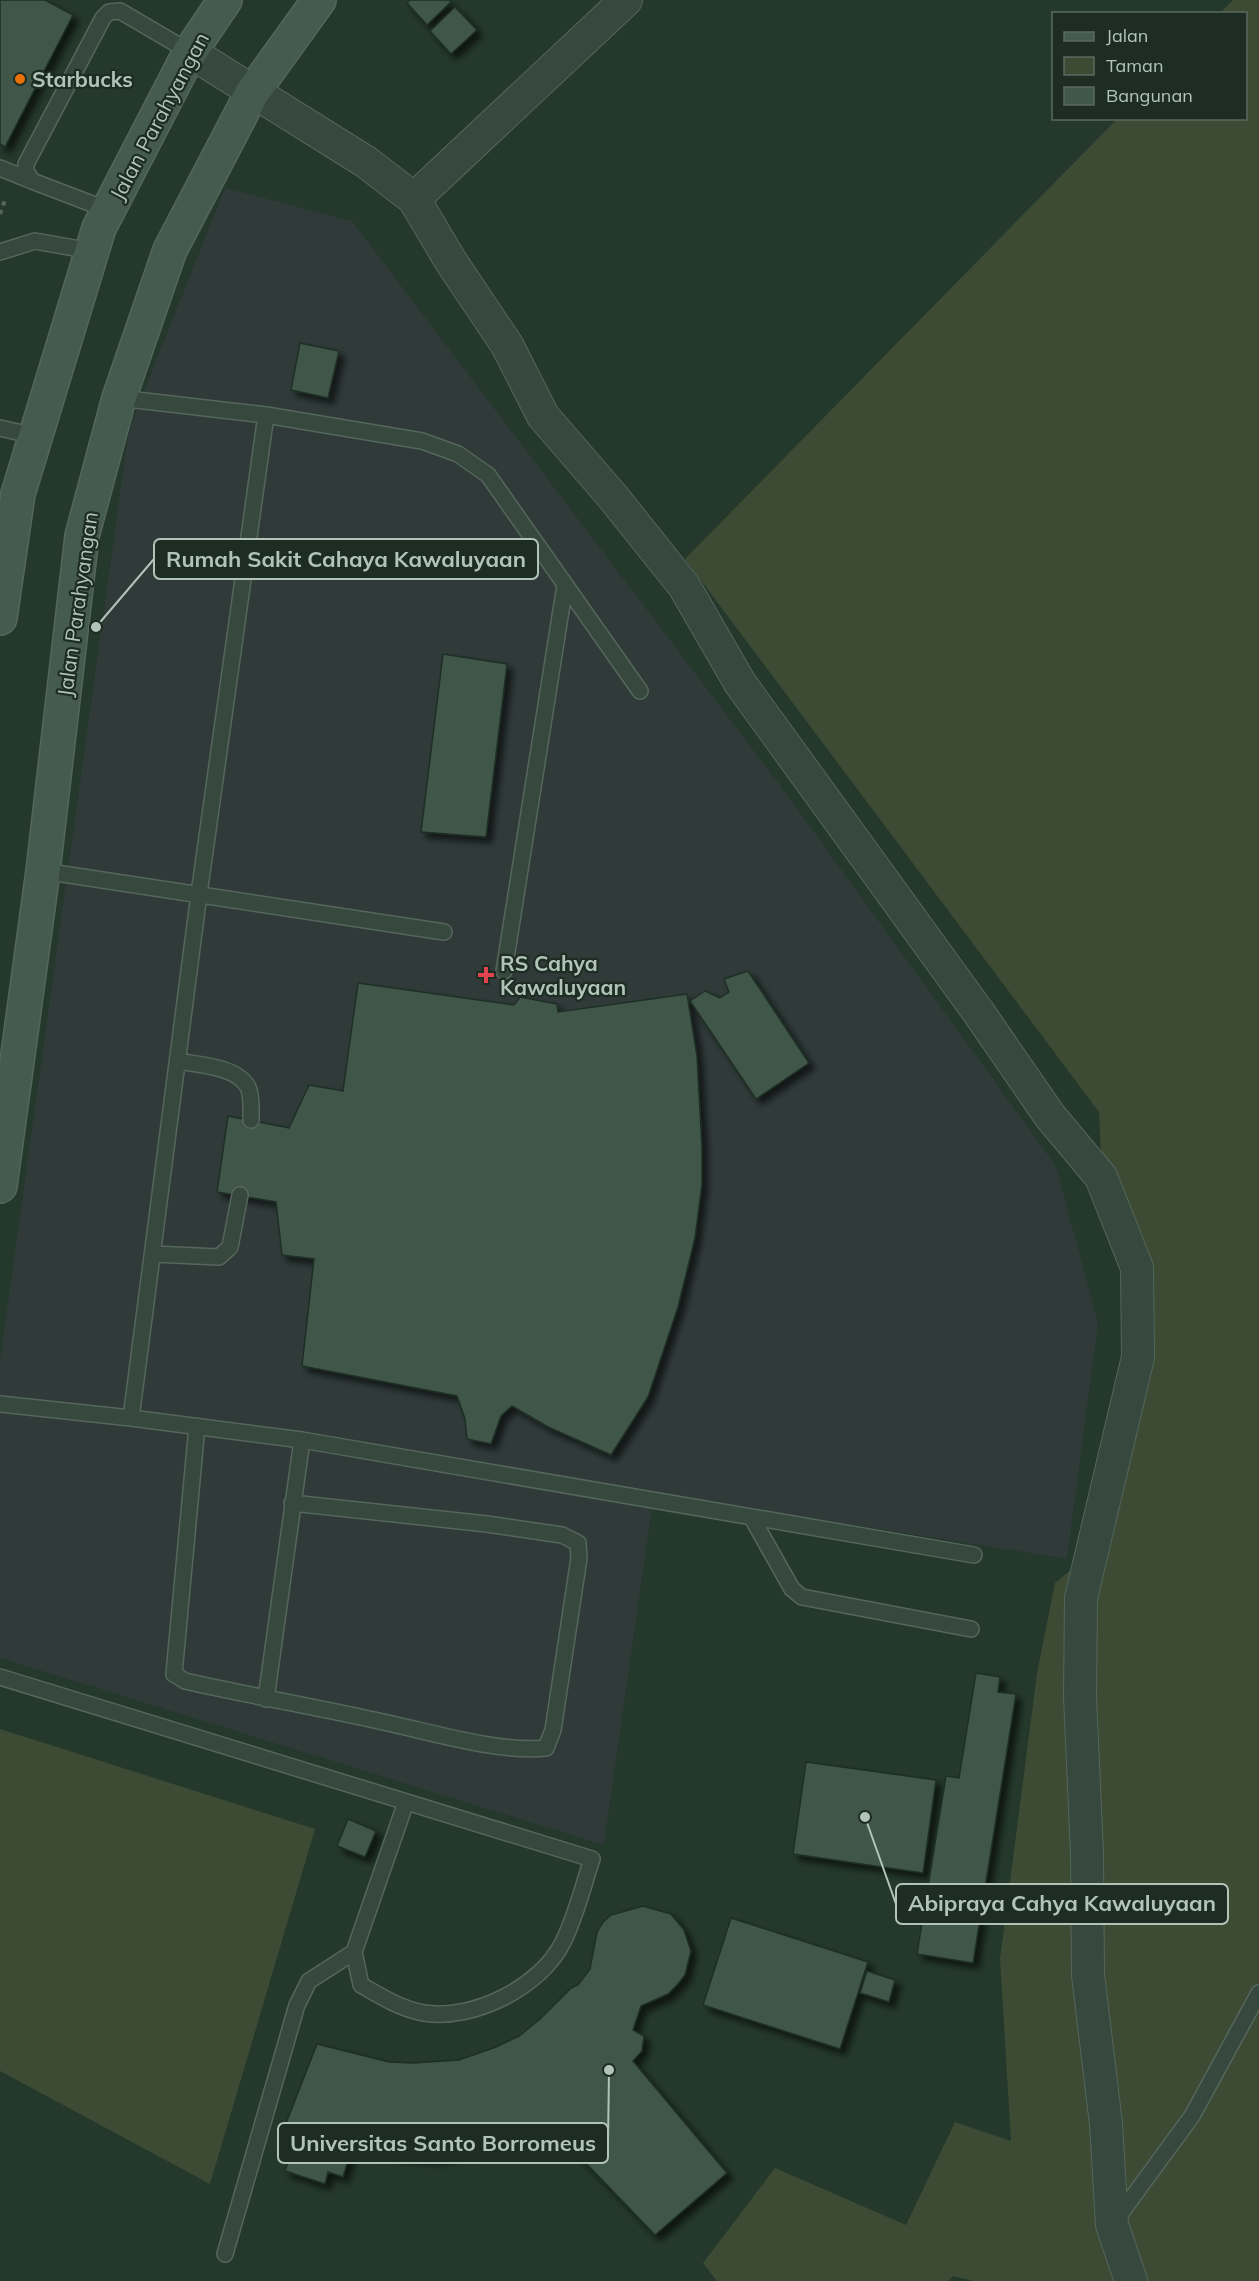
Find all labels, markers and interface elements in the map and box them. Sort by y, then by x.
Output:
legend [1052,12,1247,120]
text: Jalan [1106,24,1148,47]
street label: Jalan Parahyangan [104,28,214,204]
text: Taman [1106,54,1163,77]
place label: Starbucks [32,66,133,92]
marker: Starbucks [13,72,27,86]
text: Bangunan [1106,84,1193,107]
street label: Jalan Parahyangan [51,510,103,698]
callout: Rumah Sakit Cahaya Kawaluyaan [154,539,538,579]
text: Rumah Sakit Cahaya Kawaluyaan [166,545,526,573]
place label: RS Cahya Kawaluyaan [500,950,626,1000]
marker: RS Cahya Kawaluyaan [477,966,495,984]
callout: Abipraya Cahya Kawaluyaan [896,1884,1228,1924]
text: Abipraya Cahya Kawaluyaan [908,1889,1216,1917]
callout: Universitas Santo Borromeus [278,2123,608,2163]
text: Universitas Santo Borromeus [290,2129,596,2157]

